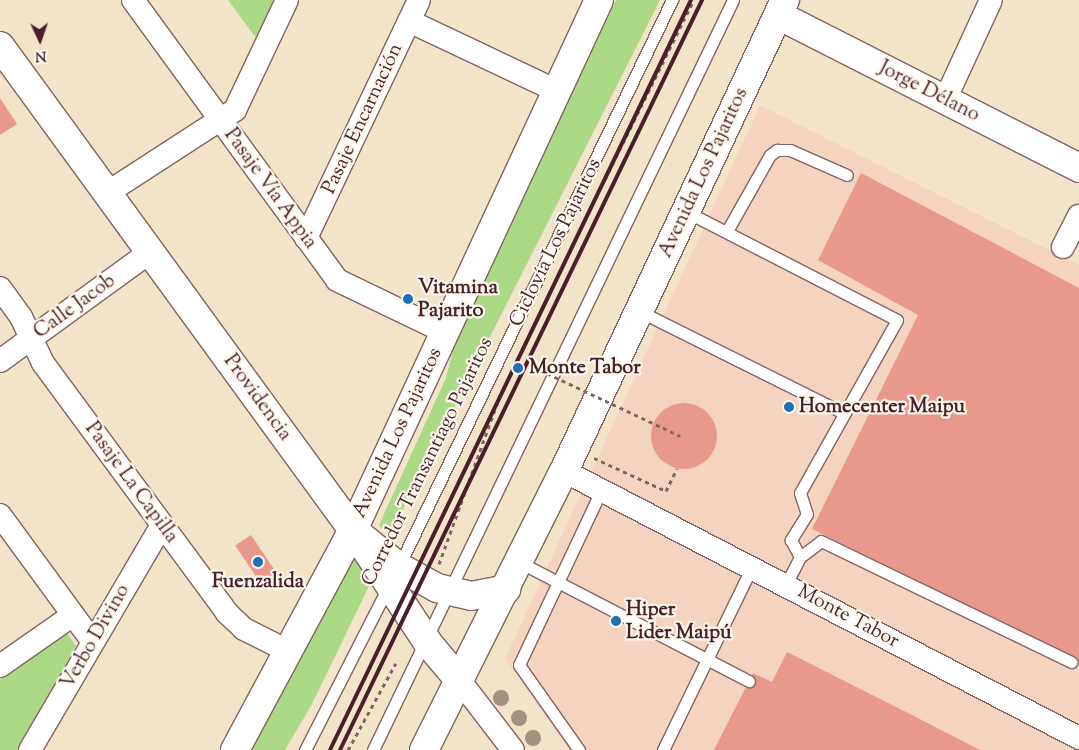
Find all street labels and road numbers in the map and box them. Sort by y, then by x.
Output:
street label: Pasaje Encarnación [318,40,408,198]
street label: Jorge Délano [875,56,983,128]
street label: Avenida Los Pajaritos [654,84,754,262]
street label: Pasaje Vía Appia [218,124,322,254]
street label: Ciclovía Los Pajaritos [505,155,607,331]
street label: Calle Jacob [29,269,121,345]
street label: Corredor Transantiago Pajaritos [357,334,499,590]
street label: Avenida Los Pajaritos [348,344,448,522]
street label: Providencia [218,350,296,446]
street label: Pasaje La Capilla [79,418,183,548]
street label: Verbo Divino [56,580,136,694]
street label: Monte Tabor [793,580,903,654]

